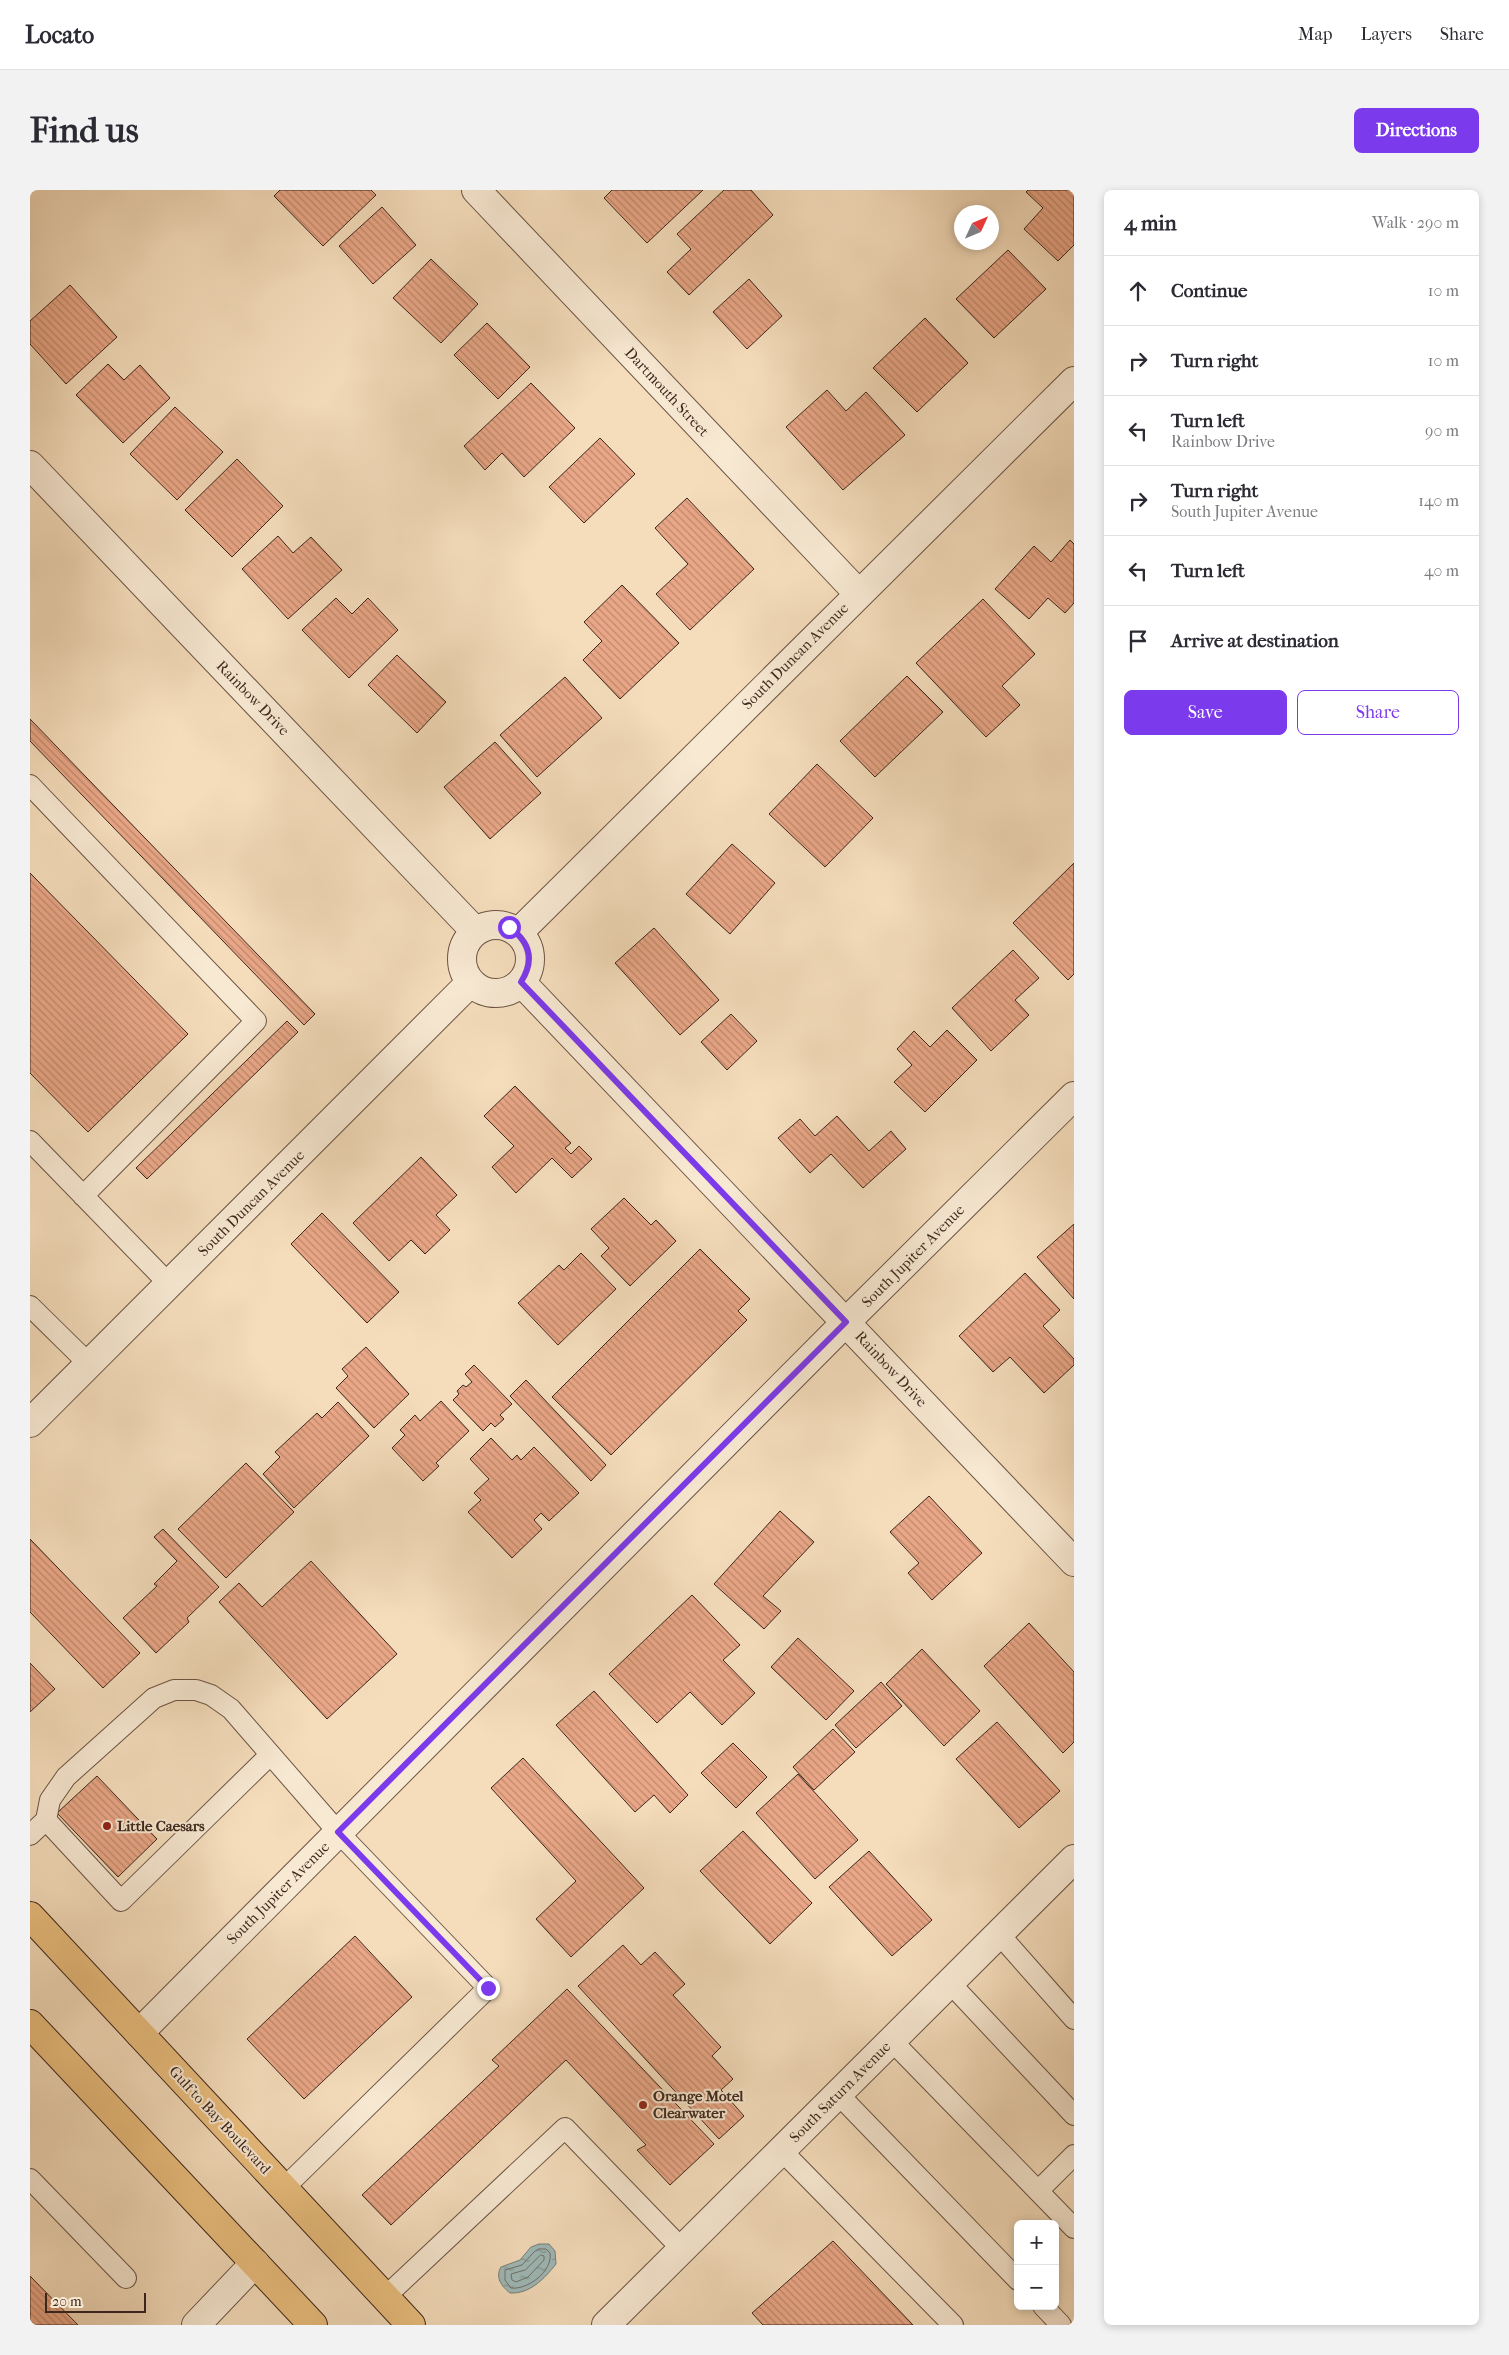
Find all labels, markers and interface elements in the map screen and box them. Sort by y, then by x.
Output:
text: Locato [25,21,94,49]
text: Map [1298,24,1332,45]
text: Layers [1360,24,1412,45]
text: Share [1440,24,1484,45]
button: Directions [1354,108,1479,153]
text: Find us [30,110,139,151]
north arrow [954,205,999,250]
text: 4 min [1124,211,1177,235]
text: Walk · 290 m [1372,213,1459,232]
icon: ahead [1124,277,1152,305]
text: Continue [1171,280,1247,302]
text: 10 m [1428,281,1459,300]
street label: Dartmouth Street [621,344,713,441]
icon: right [1124,347,1152,375]
text: Turn right [1171,350,1258,372]
text: 10 m [1428,351,1459,370]
text: Turn left [1171,410,1245,432]
icon: left [1124,417,1152,445]
text: 90 m [1425,421,1459,440]
text: Rainbow Drive [1171,432,1275,451]
text: Turn right [1171,480,1258,502]
icon: right [1124,487,1152,515]
text: 140 m [1418,491,1459,510]
text: South Jupiter Avenue [1171,502,1318,521]
icon: left [1124,557,1152,585]
text: Turn left [1171,560,1245,582]
text: 40 m [1424,561,1459,580]
street label: South Duncan Avenue [738,599,852,713]
icon: arrive [1124,627,1152,655]
text: Arrive at destination [1171,630,1339,652]
street label: Rainbow Drive [213,657,294,740]
button: Save [1124,690,1287,735]
button: Share [1297,690,1459,735]
route start [498,916,521,939]
street label: South Duncan Avenue [194,1146,308,1260]
street label: South Jupiter Avenue [858,1201,968,1311]
street label: Rainbow Drive [851,1327,931,1411]
place label: Little Caesars [117,1817,205,1835]
marker: Little Caesars [101,1820,113,1832]
street label: South Jupiter Avenue [223,1838,333,1948]
route end [477,1977,500,2000]
street label: South Saturn Avenue [786,2037,895,2146]
street label: Gulf to Bay Boulevard [165,2062,275,2178]
place label: Orange Motel Clearwater [653,2087,744,2122]
marker: Orange Motel Clearwater [637,2099,649,2111]
map controls [1014,2220,1059,2310]
button: + [1014,2220,1059,2265]
button: − [1014,2265,1059,2310]
scale bar [45,2290,146,2313]
text: 20 m [52,2293,82,2310]

